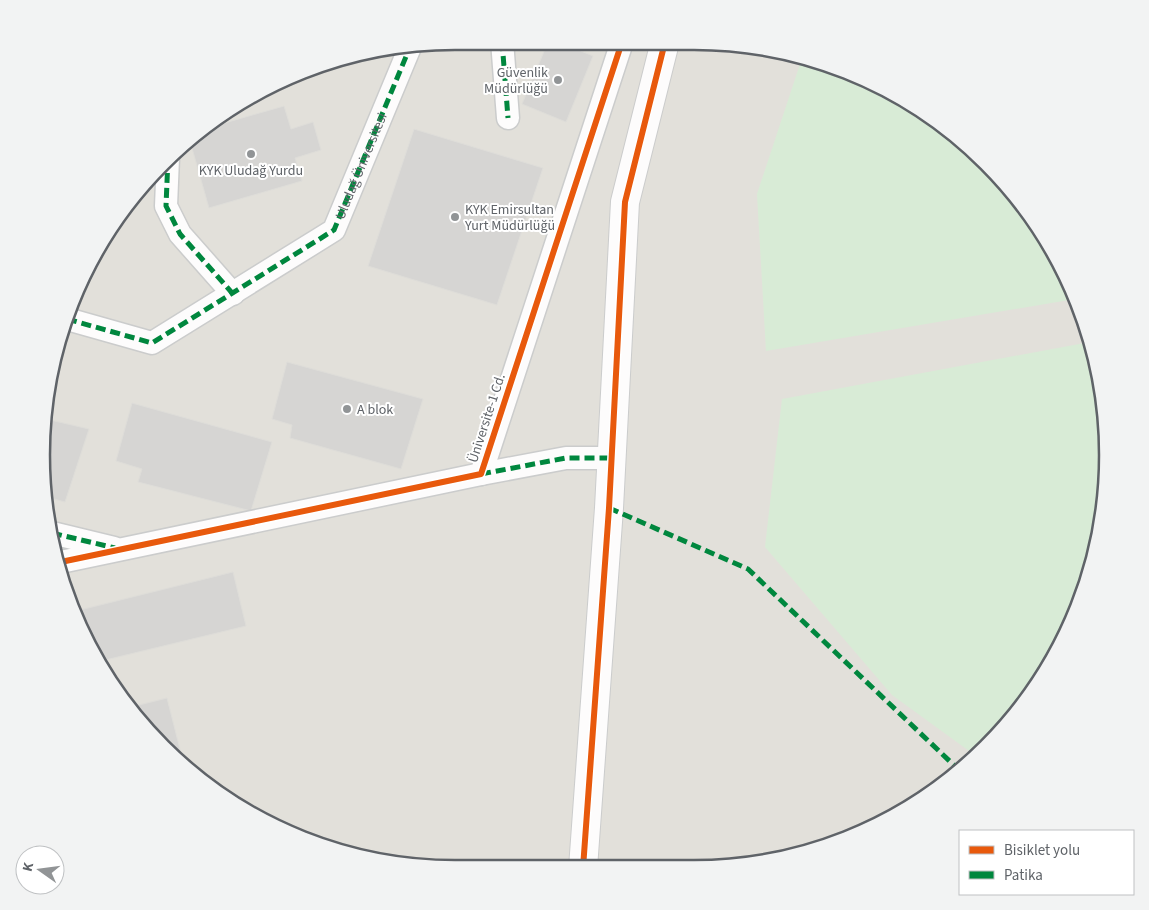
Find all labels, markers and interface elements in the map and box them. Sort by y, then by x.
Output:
place label: Güvenlik Müdürlüğü [484,63,548,99]
marker: Güvenlik Müdürlüğü [552,74,564,86]
street label: Uludağ Üniversitesi [331,110,393,223]
marker: KYK Uludağ Yurdu [245,148,257,160]
place label: KYK Uludağ Yurdu [199,161,303,181]
place label: KYK Emirsultan Yurt Müdürlüğü [464,200,555,236]
marker: KYK Emirsultan Yurt Müdürlüğü [449,211,461,223]
street label: Üniversite-1 Cd. [463,371,511,465]
place label: A blok [357,400,393,420]
marker: A blok [341,403,353,415]
legend [959,830,1134,895]
text: Bisiklet yolu [1004,840,1080,861]
north arrow [15,845,65,895]
text: K [18,860,39,874]
text: Patika [1004,865,1043,886]

